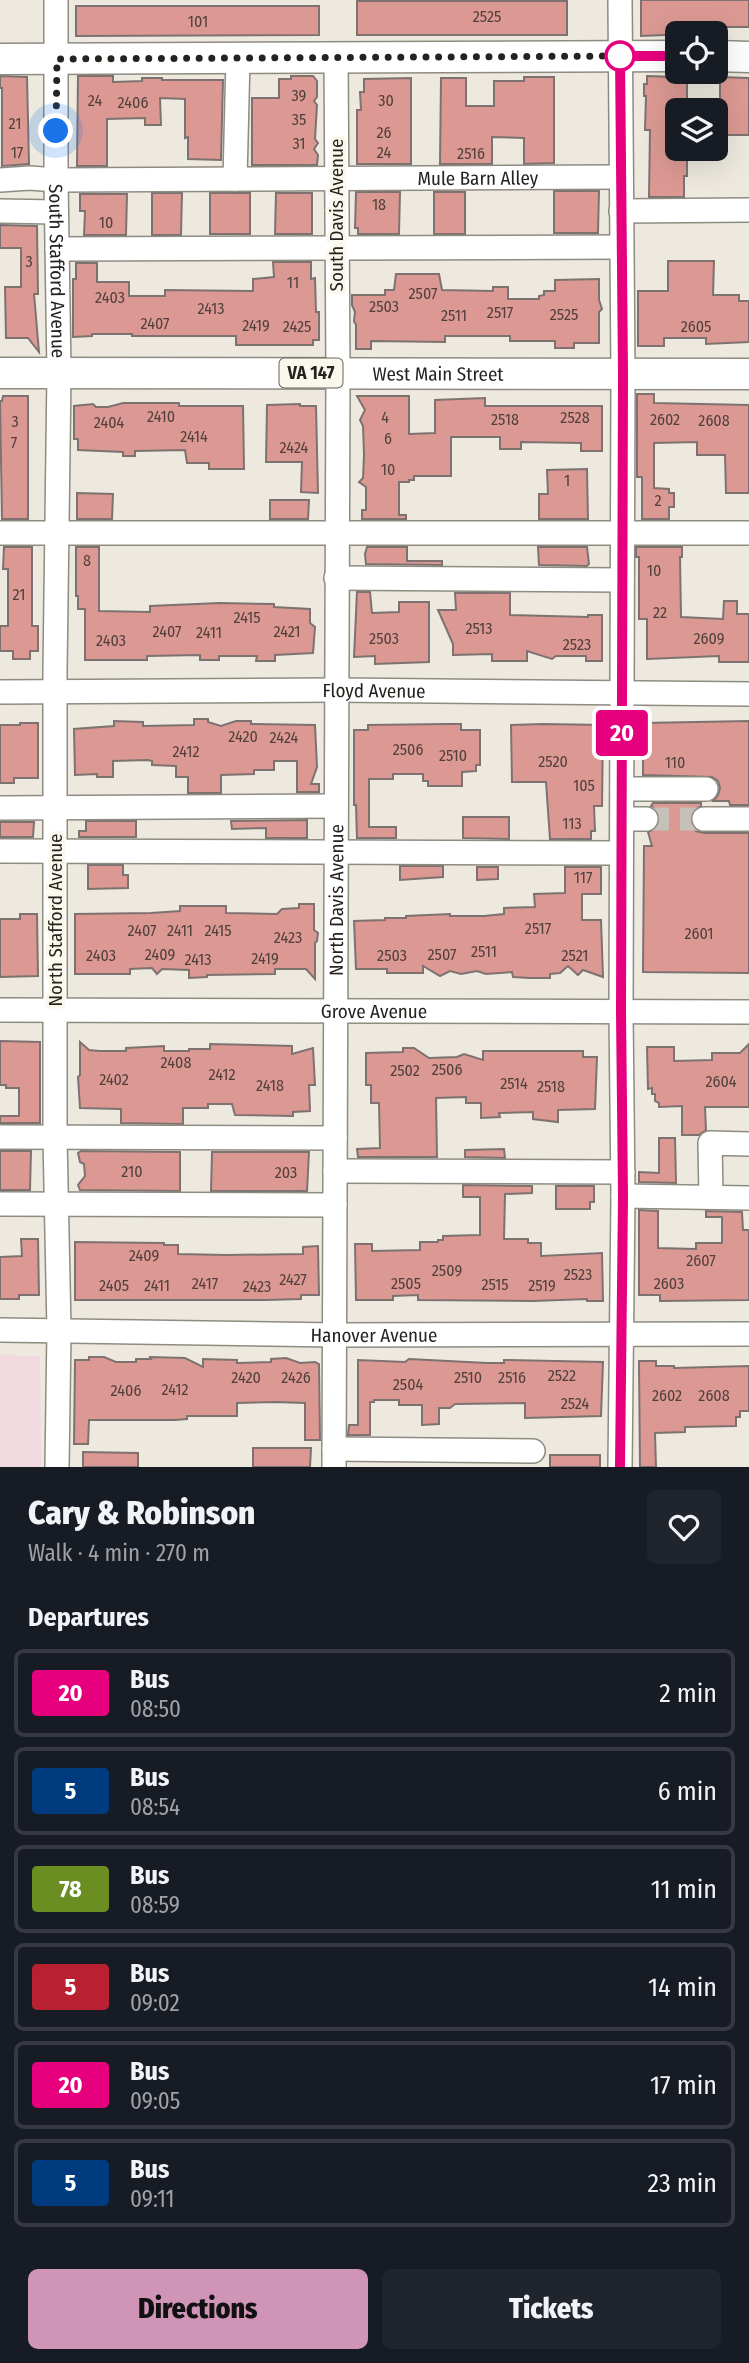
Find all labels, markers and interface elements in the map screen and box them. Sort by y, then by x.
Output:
house number: 2525 [473,7,501,26]
house number: 101 [188,12,208,31]
map controls [665,21,728,161]
button: locate [665,21,728,84]
unlabelled marker [605,41,635,71]
house number: 39 [292,86,307,105]
house number: 24 [88,91,102,110]
house number: 30 [378,91,394,110]
house number: 2406 [118,93,148,112]
button: layers [665,98,728,161]
house number: 35 [292,110,306,129]
your location [38,113,73,148]
house number: 21 [9,114,21,133]
house number: 26 [377,123,392,142]
house number: 31 [292,134,306,153]
street label: South Davis Avenue [325,139,348,291]
house number: 17 [11,143,24,162]
house number: 24 [377,143,391,162]
house number: 2516 [457,144,485,163]
street label: Mule Barn Alley [417,166,539,190]
street label: South Stafford Avenue [44,184,70,358]
house number: 18 [372,195,386,214]
house number: 10 [99,213,113,232]
house number: 3 [25,252,33,271]
house number: 11 [287,273,299,292]
house number: 2507 [409,284,438,303]
house number: 2403 [95,288,125,307]
house number: 2503 [369,297,399,316]
house number: 2413 [197,299,225,318]
house number: 2517 [487,303,514,322]
house number: 2525 [550,305,578,324]
house number: 2511 [441,306,467,325]
house number: 2407 [140,314,170,333]
house number: 2419 [242,316,270,335]
house number: 2425 [283,317,311,336]
house number: 2605 [681,317,711,336]
road number: VA 147 [280,358,342,388]
street label: West Main Street [372,362,504,386]
house number: 2410 [147,407,175,426]
house number: 4 [381,408,389,427]
house number: 2528 [560,408,590,427]
house number: 2518 [491,410,519,429]
house number: 2602 [650,410,680,429]
house number: 2608 [698,411,730,430]
house number: 3 [11,412,19,431]
house number: 2404 [94,413,125,432]
house number: 2414 [180,427,208,446]
house number: 6 [384,429,392,448]
house number: 7 [11,433,18,452]
house number: 2424 [280,438,309,457]
house number: 10 [381,460,395,479]
house number: 1 [564,471,570,490]
house number: 2 [654,491,662,510]
house number: 8 [83,551,91,570]
house number: 10 [647,561,661,580]
house number: 21 [13,585,25,604]
house number: 22 [653,603,667,622]
house number: 2415 [233,608,261,627]
house number: 2513 [465,619,493,638]
house number: 2407 [152,622,182,641]
house number: 2421 [273,622,301,641]
house number: 2411 [196,623,222,642]
house number: 2503 [369,629,399,648]
house number: 2609 [694,629,725,648]
house number: 2403 [96,631,126,650]
house number: 2523 [563,635,591,654]
street label: Floyd Avenue [322,679,426,703]
line badge: 20 [590,710,654,756]
text: 20 [610,719,634,747]
house number: 2420 [228,727,258,746]
house number: 2424 [270,728,299,747]
house number: 2506 [393,740,423,759]
house number: 2412 [173,742,199,761]
house number: 2510 [439,746,467,765]
house number: 2520 [538,752,568,771]
house number: 110 [665,753,685,772]
house number: 105 [573,776,595,795]
house number: 113 [562,814,582,833]
street label: North Davis Avenue [325,824,348,976]
street label: North Stafford Avenue [44,834,67,1006]
house number: 117 [574,868,593,887]
house number: 2517 [525,919,552,938]
house number: 2407 [127,921,157,940]
house number: 2411 [167,921,193,940]
house number: 2415 [204,921,232,940]
house number: 2601 [684,924,714,943]
house number: 2423 [274,928,302,947]
house number: 2511 [471,942,497,961]
house number: 2409 [145,945,175,964]
house number: 2507 [428,945,457,964]
house number: 2403 [86,946,116,965]
house number: 2503 [377,946,407,965]
house number: 2521 [561,946,589,965]
house number: 2419 [251,949,279,968]
house number: 2413 [184,950,212,969]
street label: Grove Avenue [321,1000,427,1023]
house number: 2408 [161,1053,191,1072]
house number: 2506 [432,1060,462,1079]
house number: 2502 [390,1061,420,1080]
house number: 2412 [209,1065,235,1084]
house number: 2402 [99,1070,129,1089]
house number: 2604 [705,1072,737,1091]
house number: 2514 [500,1074,528,1093]
house number: 2418 [256,1076,284,1095]
house number: 2518 [537,1077,565,1096]
house number: 210 [121,1162,143,1181]
house number: 203 [275,1163,297,1182]
house number: 2409 [129,1246,159,1265]
house number: 2607 [686,1251,716,1270]
house number: 2509 [432,1261,462,1280]
house number: 2523 [564,1265,592,1284]
house number: 2427 [279,1270,307,1289]
house number: 2417 [192,1274,219,1293]
house number: 2505 [391,1274,421,1293]
house number: 2603 [654,1274,684,1293]
house number: 2515 [481,1275,509,1294]
house number: 2405 [99,1276,129,1295]
house number: 2411 [144,1276,170,1295]
house number: 2519 [528,1276,556,1295]
house number: 2423 [243,1277,271,1296]
street label: Hanover Avenue [310,1324,437,1347]
house number: 2522 [548,1366,576,1385]
house number: 2420 [231,1368,261,1387]
house number: 2426 [281,1368,311,1387]
house number: 2510 [454,1368,482,1387]
house number: 2516 [498,1368,526,1387]
house number: 2504 [393,1375,423,1394]
house number: 2412 [162,1380,188,1399]
house number: 2406 [111,1381,141,1400]
house number: 2602 [652,1386,682,1405]
house number: 2608 [698,1386,730,1405]
house number: 2524 [561,1394,590,1413]
button: heart [647,1490,721,1564]
text: Cary & Robinson [28,1493,255,1533]
text: Walk · 4 min · 270 m [28,1539,210,1567]
text: Departures [28,1602,149,1633]
text: Bus [130,1664,169,1695]
text: 2 min [659,1678,717,1709]
text: 20 [58,1679,83,1707]
text: 08:50 [130,1695,181,1723]
text: Bus [130,1762,169,1793]
text: 6 min [658,1776,717,1807]
text: 5 [65,1777,76,1805]
text: 08:54 [130,1793,180,1821]
text: Bus [130,1860,169,1891]
text: 11 min [651,1874,717,1905]
text: 78 [59,1875,82,1903]
text: 08:59 [130,1891,180,1919]
text: Bus [130,1958,169,1989]
text: 14 min [648,1972,717,2003]
text: 5 [65,1973,76,2001]
text: 09:02 [130,1989,180,2017]
text: Bus [130,2056,169,2087]
text: 17 min [650,2070,717,2101]
text: 20 [58,2071,83,2099]
text: 09:05 [130,2087,180,2115]
text: Bus [130,2154,169,2185]
text: 23 min [648,2168,717,2199]
text: 5 [65,2169,76,2197]
text: 09:11 [130,2185,175,2213]
button: Directions [28,2269,368,2349]
button: Tickets [382,2269,721,2349]

